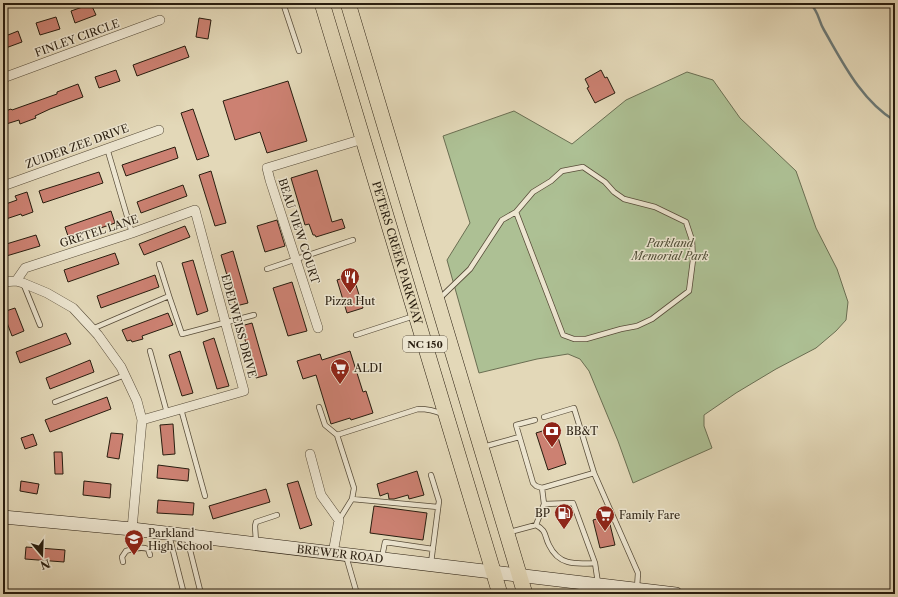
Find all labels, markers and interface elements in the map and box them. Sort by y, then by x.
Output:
street label: FINLEY CIRCLE [33,16,122,60]
street label: ZUIDER ZEE DRIVE [23,121,131,171]
street label: BEAU VIEW COURT [275,176,323,286]
street label: PETERS CREEK PARKWAY [369,180,426,326]
street label: GRETEL LANE [58,212,141,250]
park label: Parkland Memorial Park [630,236,709,263]
restaurant icon: Pizza Hut [339,266,361,294]
street label: EDELWEISS DRIVE [218,273,260,380]
place label: Pizza Hut [325,294,375,308]
road number: NC 150 [403,336,447,352]
supermarket icon: ALDI [329,357,351,385]
place label: ALDI [353,361,382,375]
bank icon: BB&T [541,420,563,448]
place label: BB&T [566,424,599,438]
fuel station icon: BP [553,502,575,530]
supermarket icon: Family Fare [594,504,616,532]
place label: BP [535,506,550,520]
place label: Family Fare [619,508,680,522]
place label: Parkland High School [148,526,213,553]
school or university icon: Parkland High School [123,528,145,556]
north arrow [22,535,62,575]
street label: BREWER ROAD [296,542,384,566]
text: N [38,556,52,573]

